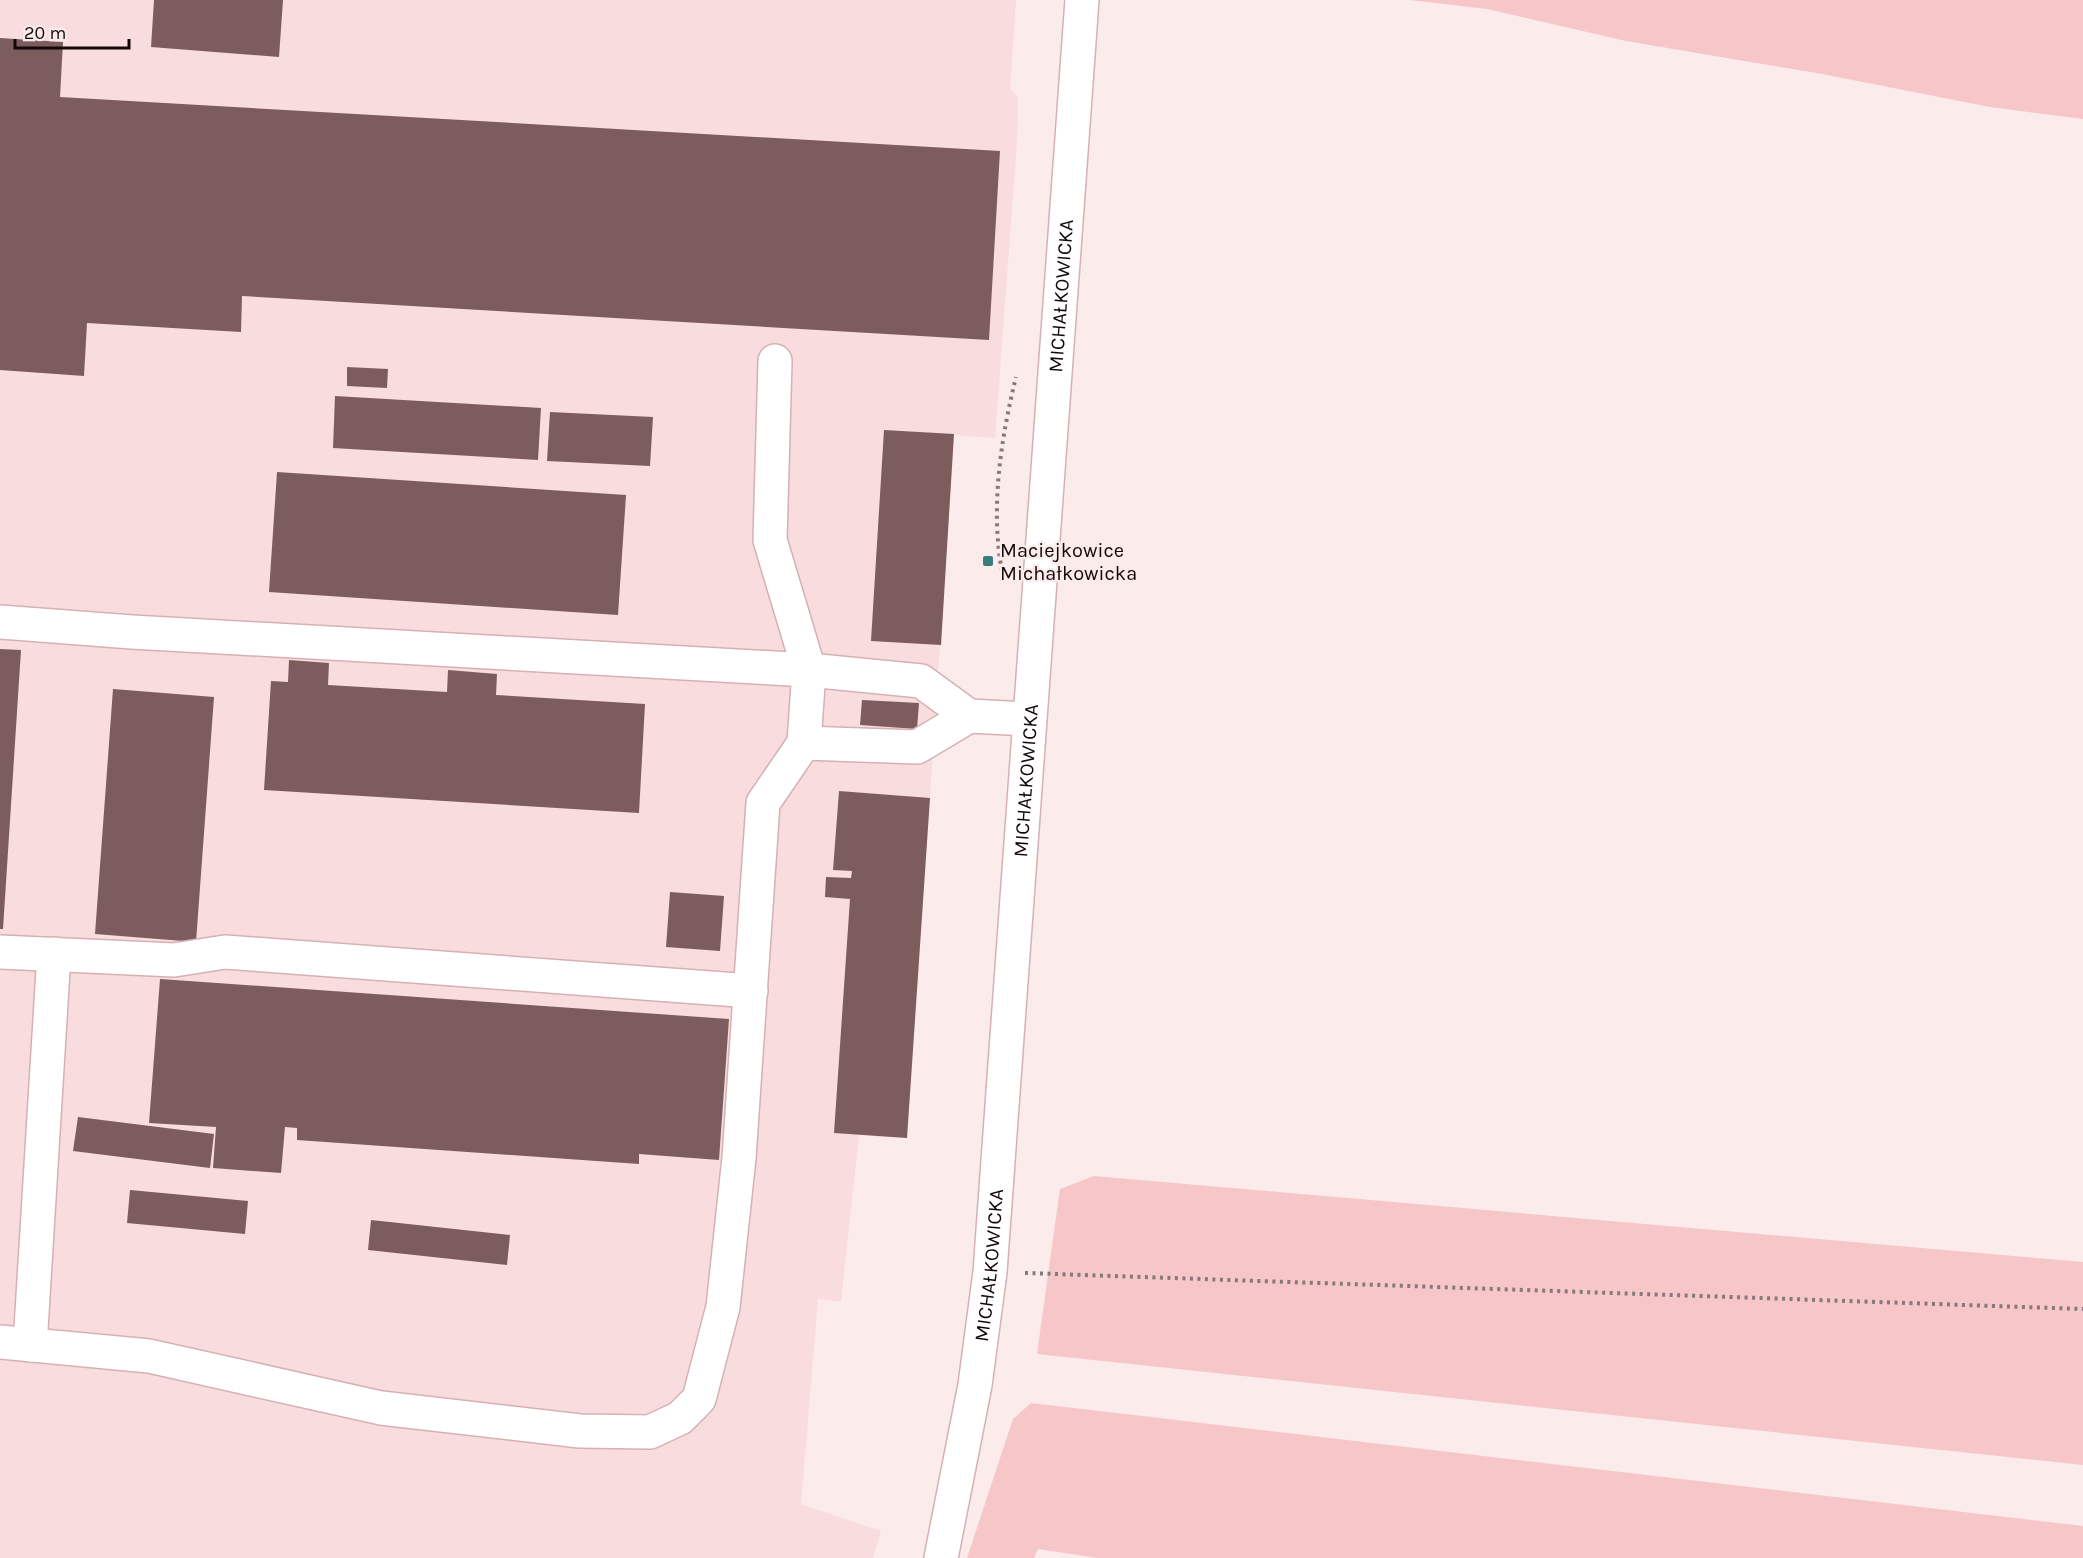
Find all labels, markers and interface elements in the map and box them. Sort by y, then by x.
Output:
scale bar [15,12,129,50]
text: 20 m [24,22,66,44]
street label: MICHAŁKOWICKA [1044,218,1078,373]
place label: Maciejkowice Michałkowicka [1000,539,1137,585]
marker: Maciejkowice Michałkowicka [981,554,995,568]
street label: MICHAŁKOWICKA [1009,703,1043,858]
street label: MICHAŁKOWICKA [970,1188,1008,1343]

